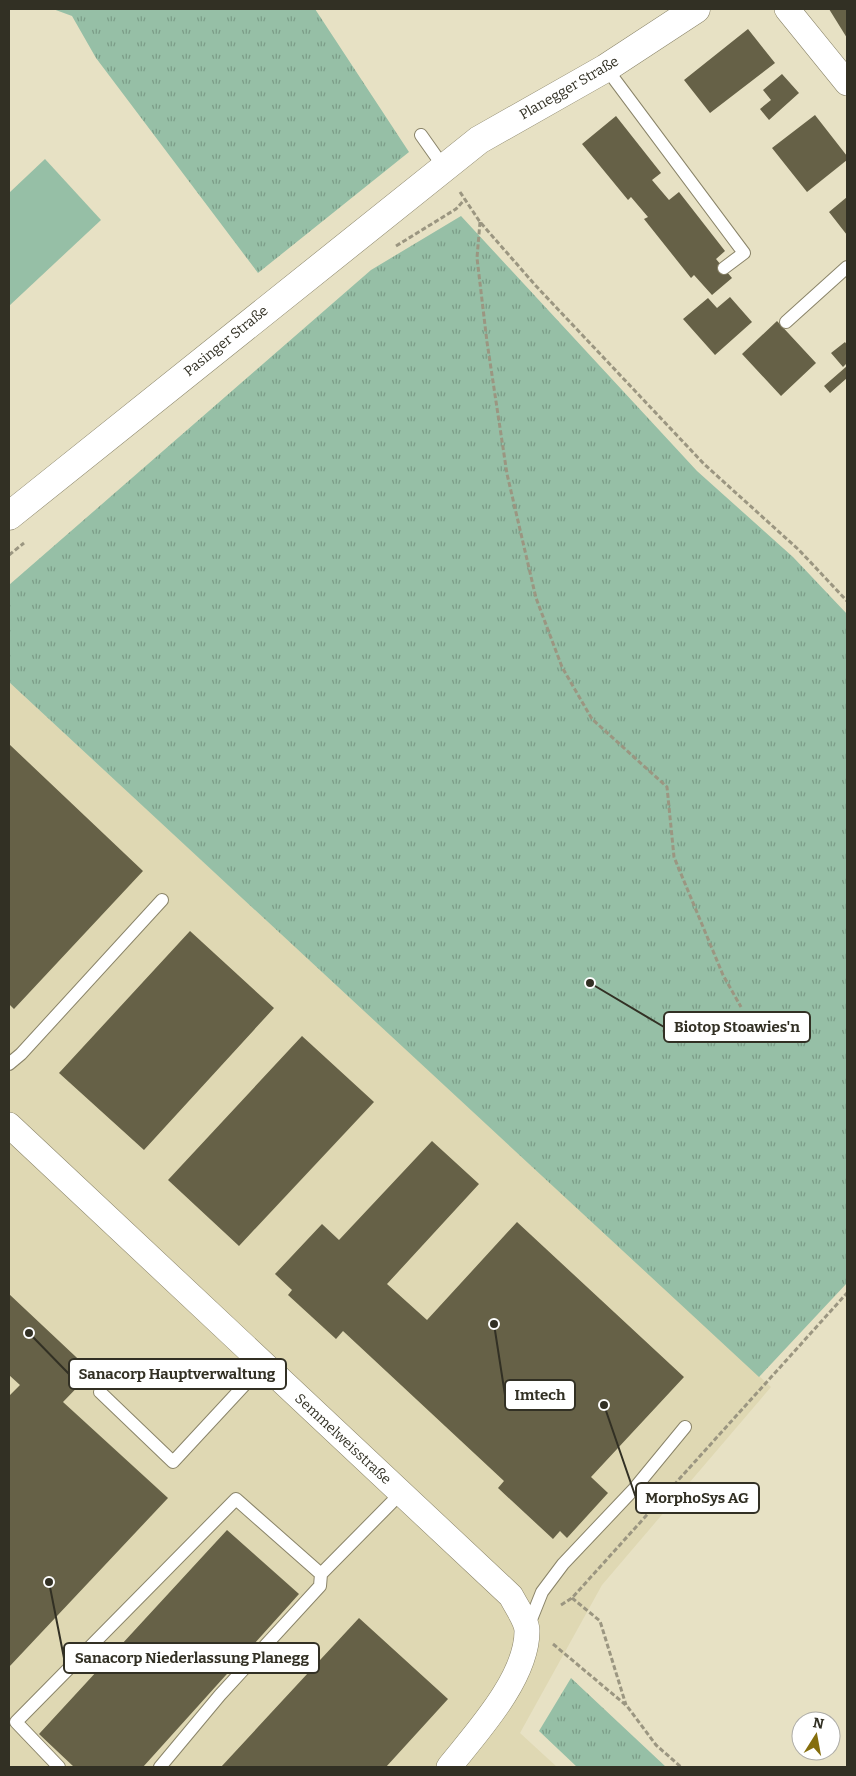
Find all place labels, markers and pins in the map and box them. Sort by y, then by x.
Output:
callout: Biotop Stoawies'n [664,1012,810,1042]
callout: Sanacorp Hauptverwaltung [69,1359,286,1389]
callout: Imtech [505,1380,575,1410]
callout: MorphoSys AG [636,1483,759,1513]
callout: Sanacorp Niederlassung Planegg [64,1643,319,1673]

